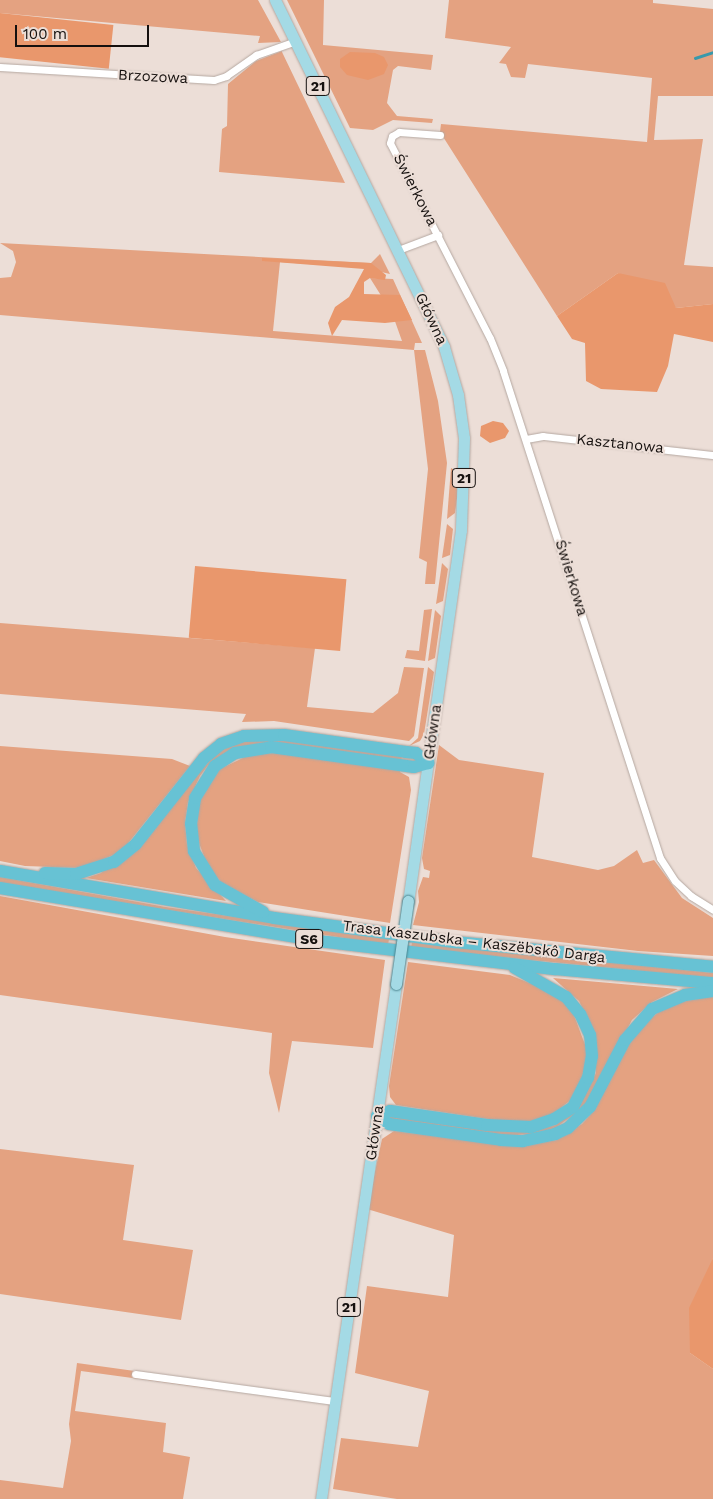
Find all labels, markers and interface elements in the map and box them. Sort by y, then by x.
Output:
scale bar [18,15,151,47]
text: 100 m [23,25,67,43]
street label: Brzozowa [117,66,189,88]
road number: 21 [306,74,330,98]
street label: Świerkowa [389,151,441,229]
street label: Główna [411,290,451,348]
street label: Kasztanowa [575,430,665,458]
road number: 21 [452,466,476,489]
street label: Świerkowa [551,538,591,618]
street label: Główna [420,703,446,761]
street label: Trasa Kaszubska – Kaszëbskô Darga [341,917,607,967]
road number: S6 [294,928,324,951]
street label: Główna [362,1104,388,1162]
road number: 21 [336,1295,362,1318]

